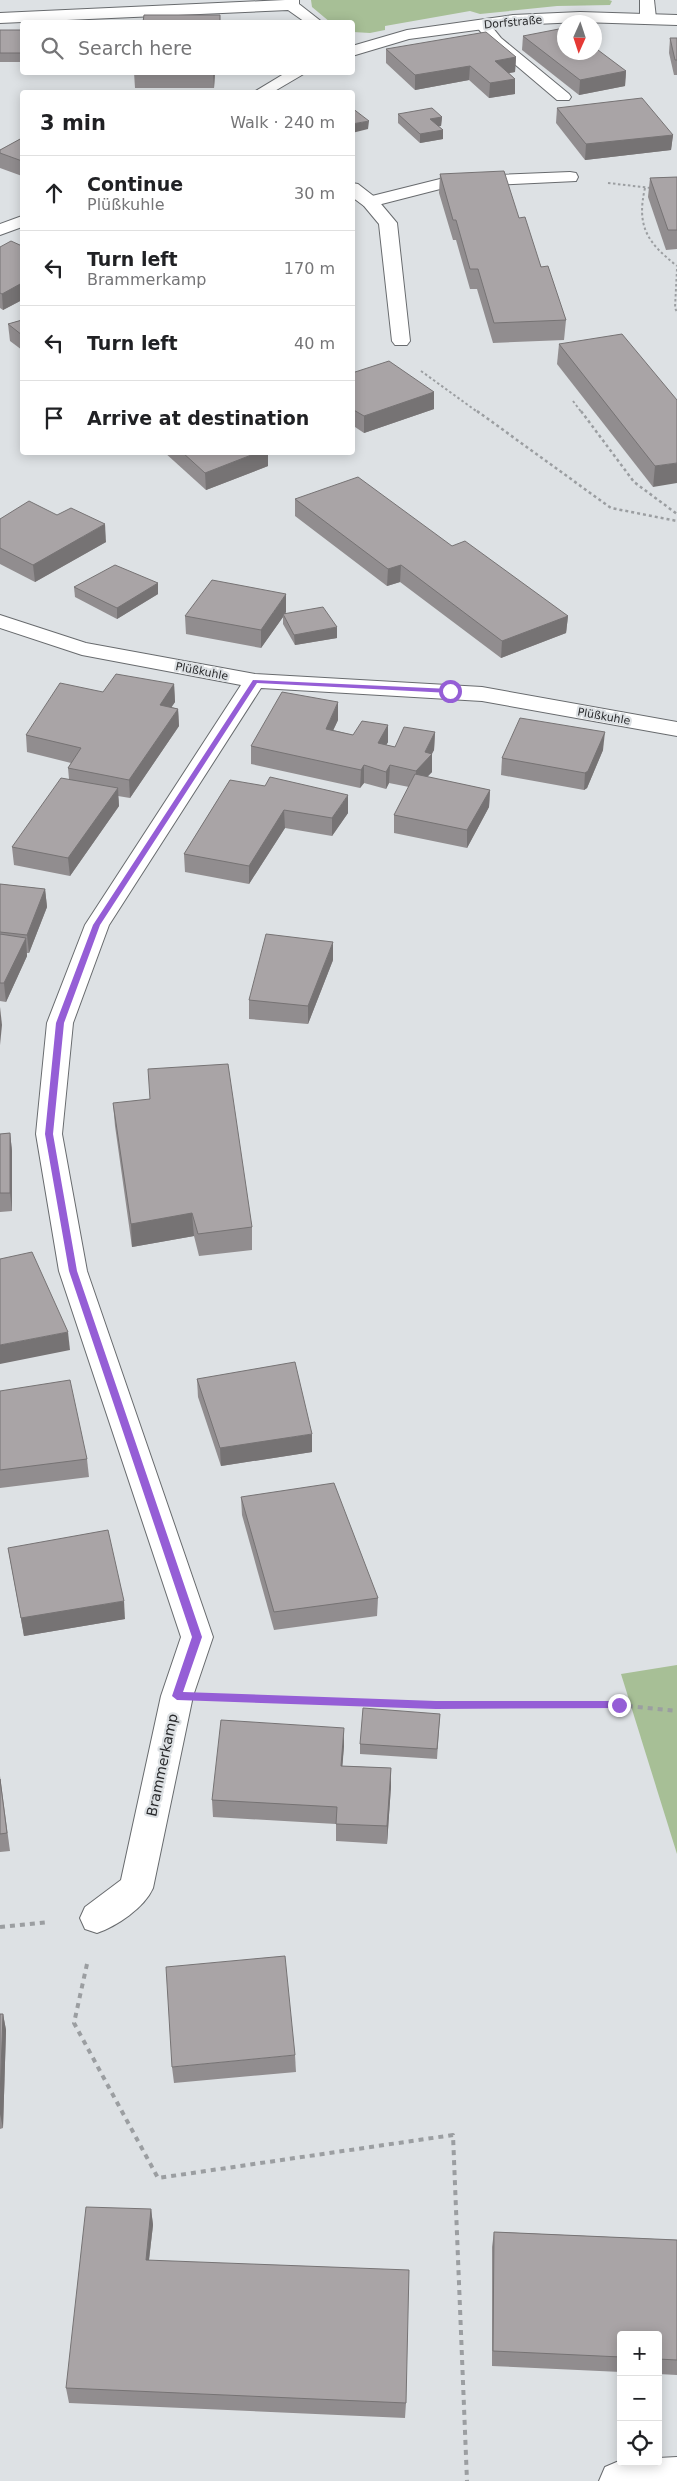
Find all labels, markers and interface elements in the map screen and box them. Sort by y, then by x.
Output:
street label: Dorfstraße [483,13,543,32]
north arrow [557,15,602,60]
search box [20,20,355,75]
icon: search [38,34,66,62]
text: Search here [78,37,192,59]
text: 3 min [40,111,106,135]
text: Walk · 240 m [230,113,335,132]
text: Continue [87,173,183,195]
icon: ahead [40,179,68,207]
text: 30 m [294,184,335,203]
text: Plüßkuhle [87,195,165,214]
text: Turn left [87,248,178,270]
icon: left [40,254,68,282]
text: 170 m [284,259,335,278]
text: Brammerkamp [87,270,206,289]
icon: left [40,329,68,357]
text: Turn left [87,332,178,354]
text: 40 m [294,334,335,353]
icon: arrive [40,404,68,432]
text: Arrive at destination [87,407,309,429]
street label: Plüßkuhle [174,660,230,683]
route start [439,680,462,703]
street label: Plüßkuhle [576,705,632,728]
route end [608,1694,631,1717]
street label: Brammerkamp [143,1712,181,1818]
map controls [617,2331,662,2466]
button: + [617,2331,662,2376]
button: − [617,2376,662,2421]
button: locate [617,2421,662,2466]

